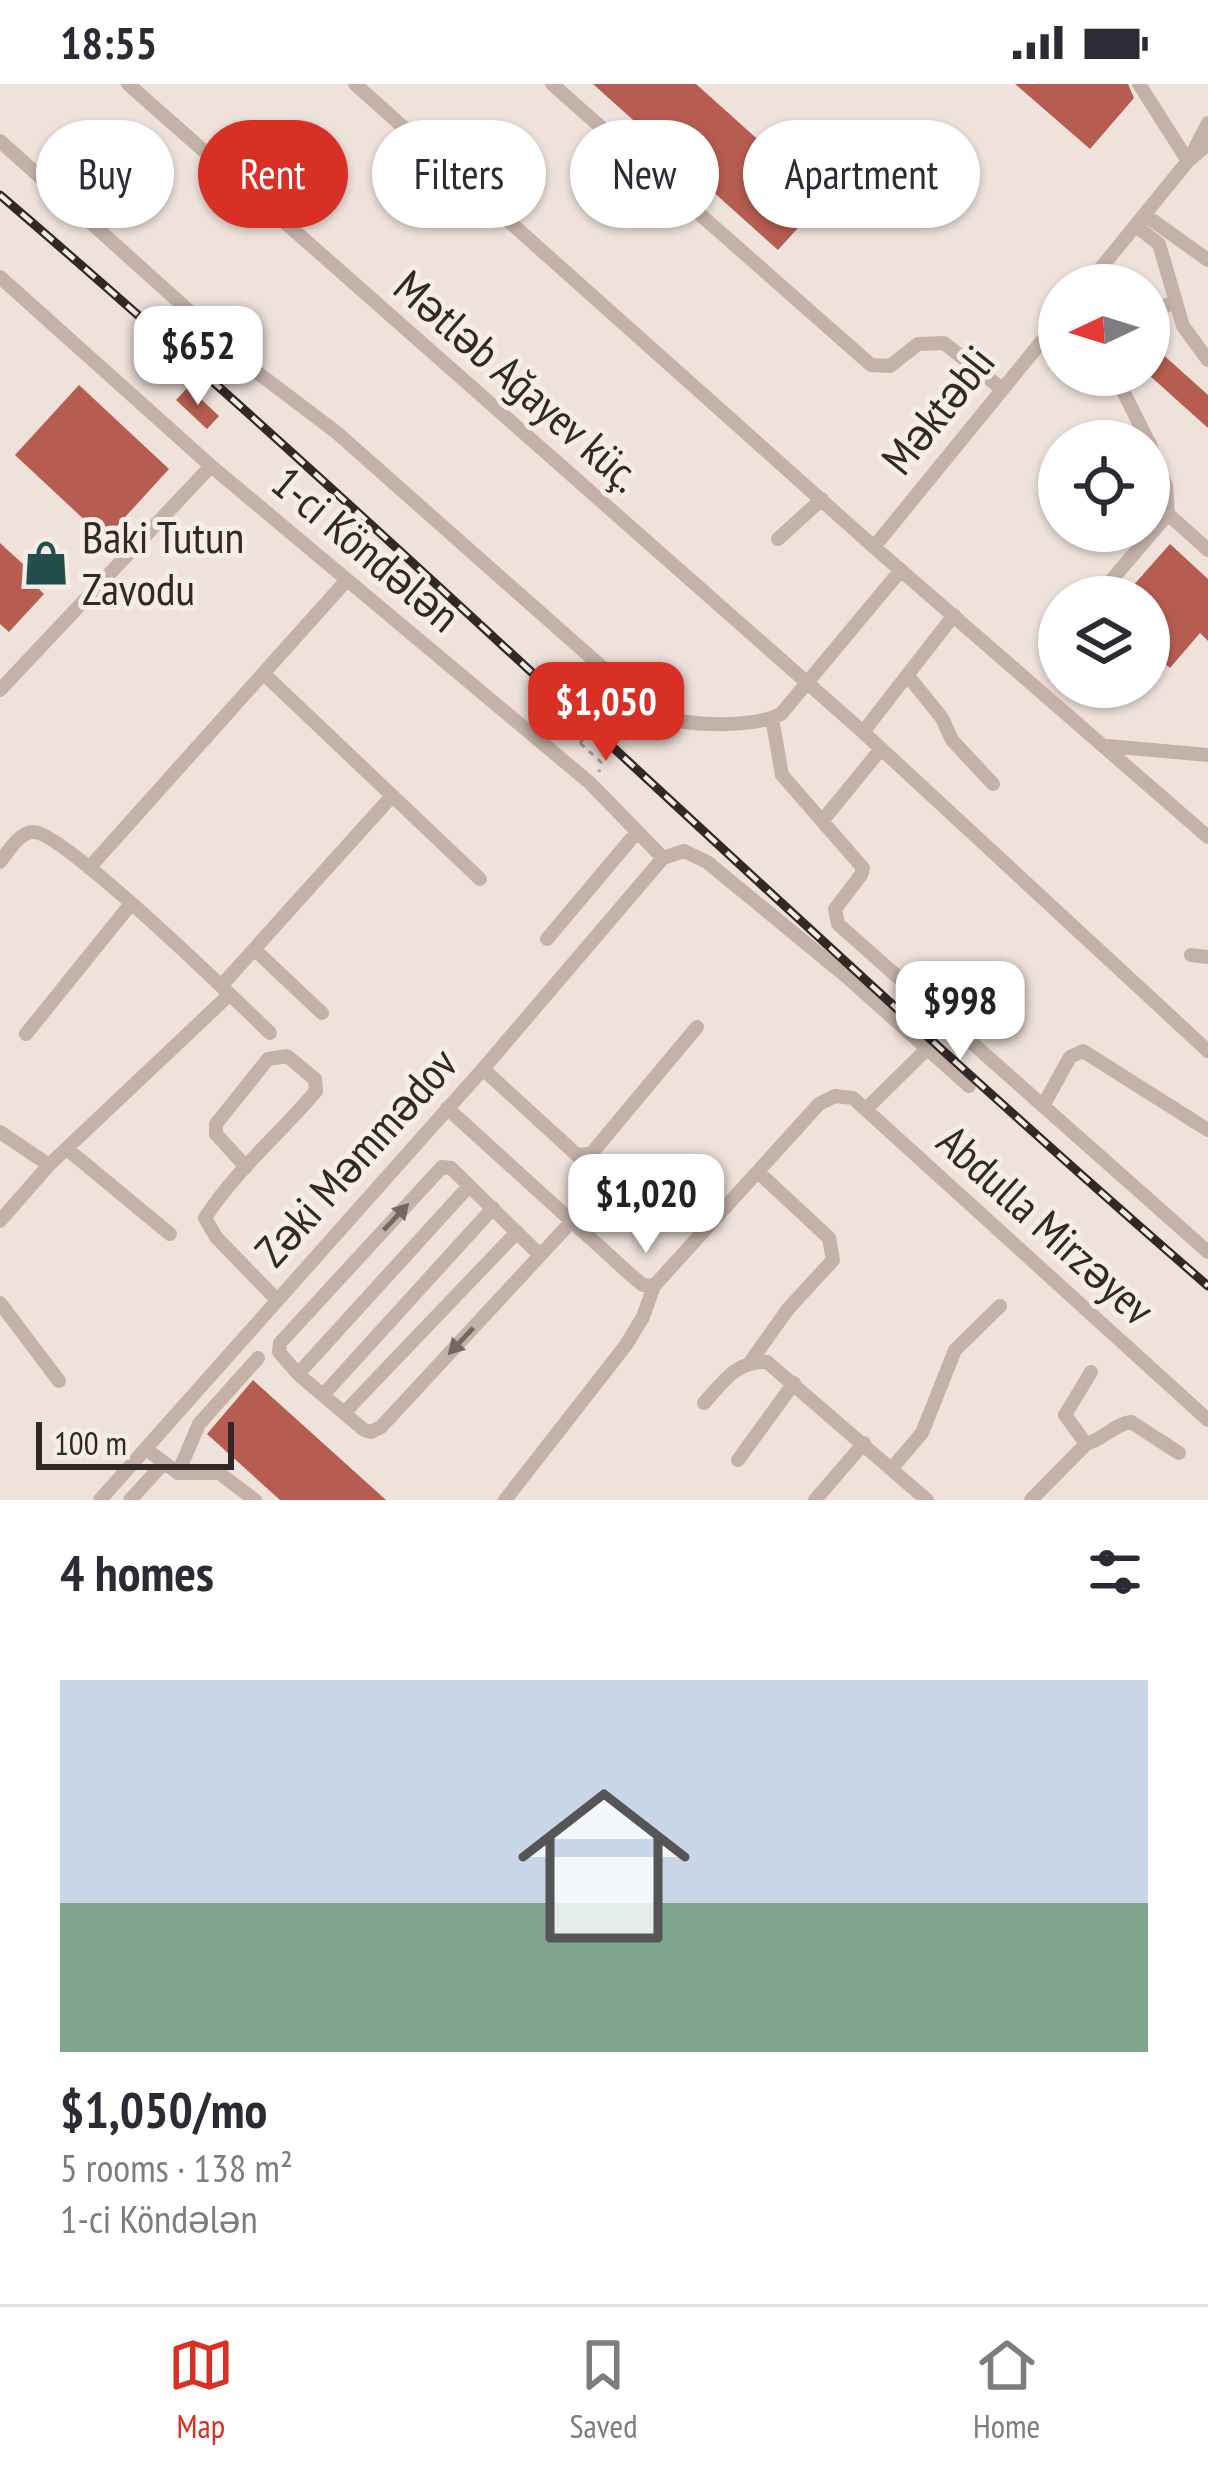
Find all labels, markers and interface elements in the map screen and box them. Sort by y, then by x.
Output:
text: 18:55 [60,13,157,71]
chip: Buy [36,120,174,228]
chip: Rent [198,120,348,228]
chip: Filters [372,120,546,228]
chip: New [570,120,719,228]
chip: Apartment [743,120,980,228]
street label: Mətləb Ağayev küç. [383,257,654,504]
north arrow [1038,264,1170,396]
map controls [1038,264,1170,708]
pin: $652 [127,306,269,408]
text: $652 [161,319,235,370]
street label: Məktəbli [868,333,1006,485]
button: locate [1038,420,1170,552]
street label: 1-ci Köndələn [261,453,473,644]
place label: Baki Tutun Zavodu [82,507,244,617]
shop icon: Baki Tutun Zavodu [21,538,71,588]
button: layers [1038,576,1170,708]
pin: $1,050 [508,662,704,764]
text: $1,050 [555,675,657,726]
pin: $998 [889,961,1031,1063]
text: $998 [923,974,997,1025]
street label: Zəki Məmmədov [242,1034,469,1278]
street label: Abdulla Mirzəyev [926,1112,1168,1337]
pin: $1,020 [548,1154,744,1256]
text: $1,020 [595,1167,697,1218]
one-way arrow [382,1203,410,1232]
one-way arrow [447,1326,475,1355]
scale bar [36,1416,234,1469]
text: 100 m [54,1421,127,1464]
text: 4 homes [60,1539,214,1605]
icon: filters [1082,1539,1148,1605]
icon: home [496,1758,712,1974]
text: $1,050/mo [60,2076,267,2142]
text: 5 rooms · 138 m² [60,2142,293,2193]
text: 1-ci Köndələn [60,2193,258,2244]
tab: Map [168,2332,234,2447]
tab: Saved [569,2332,637,2447]
tab: Home [973,2332,1040,2447]

